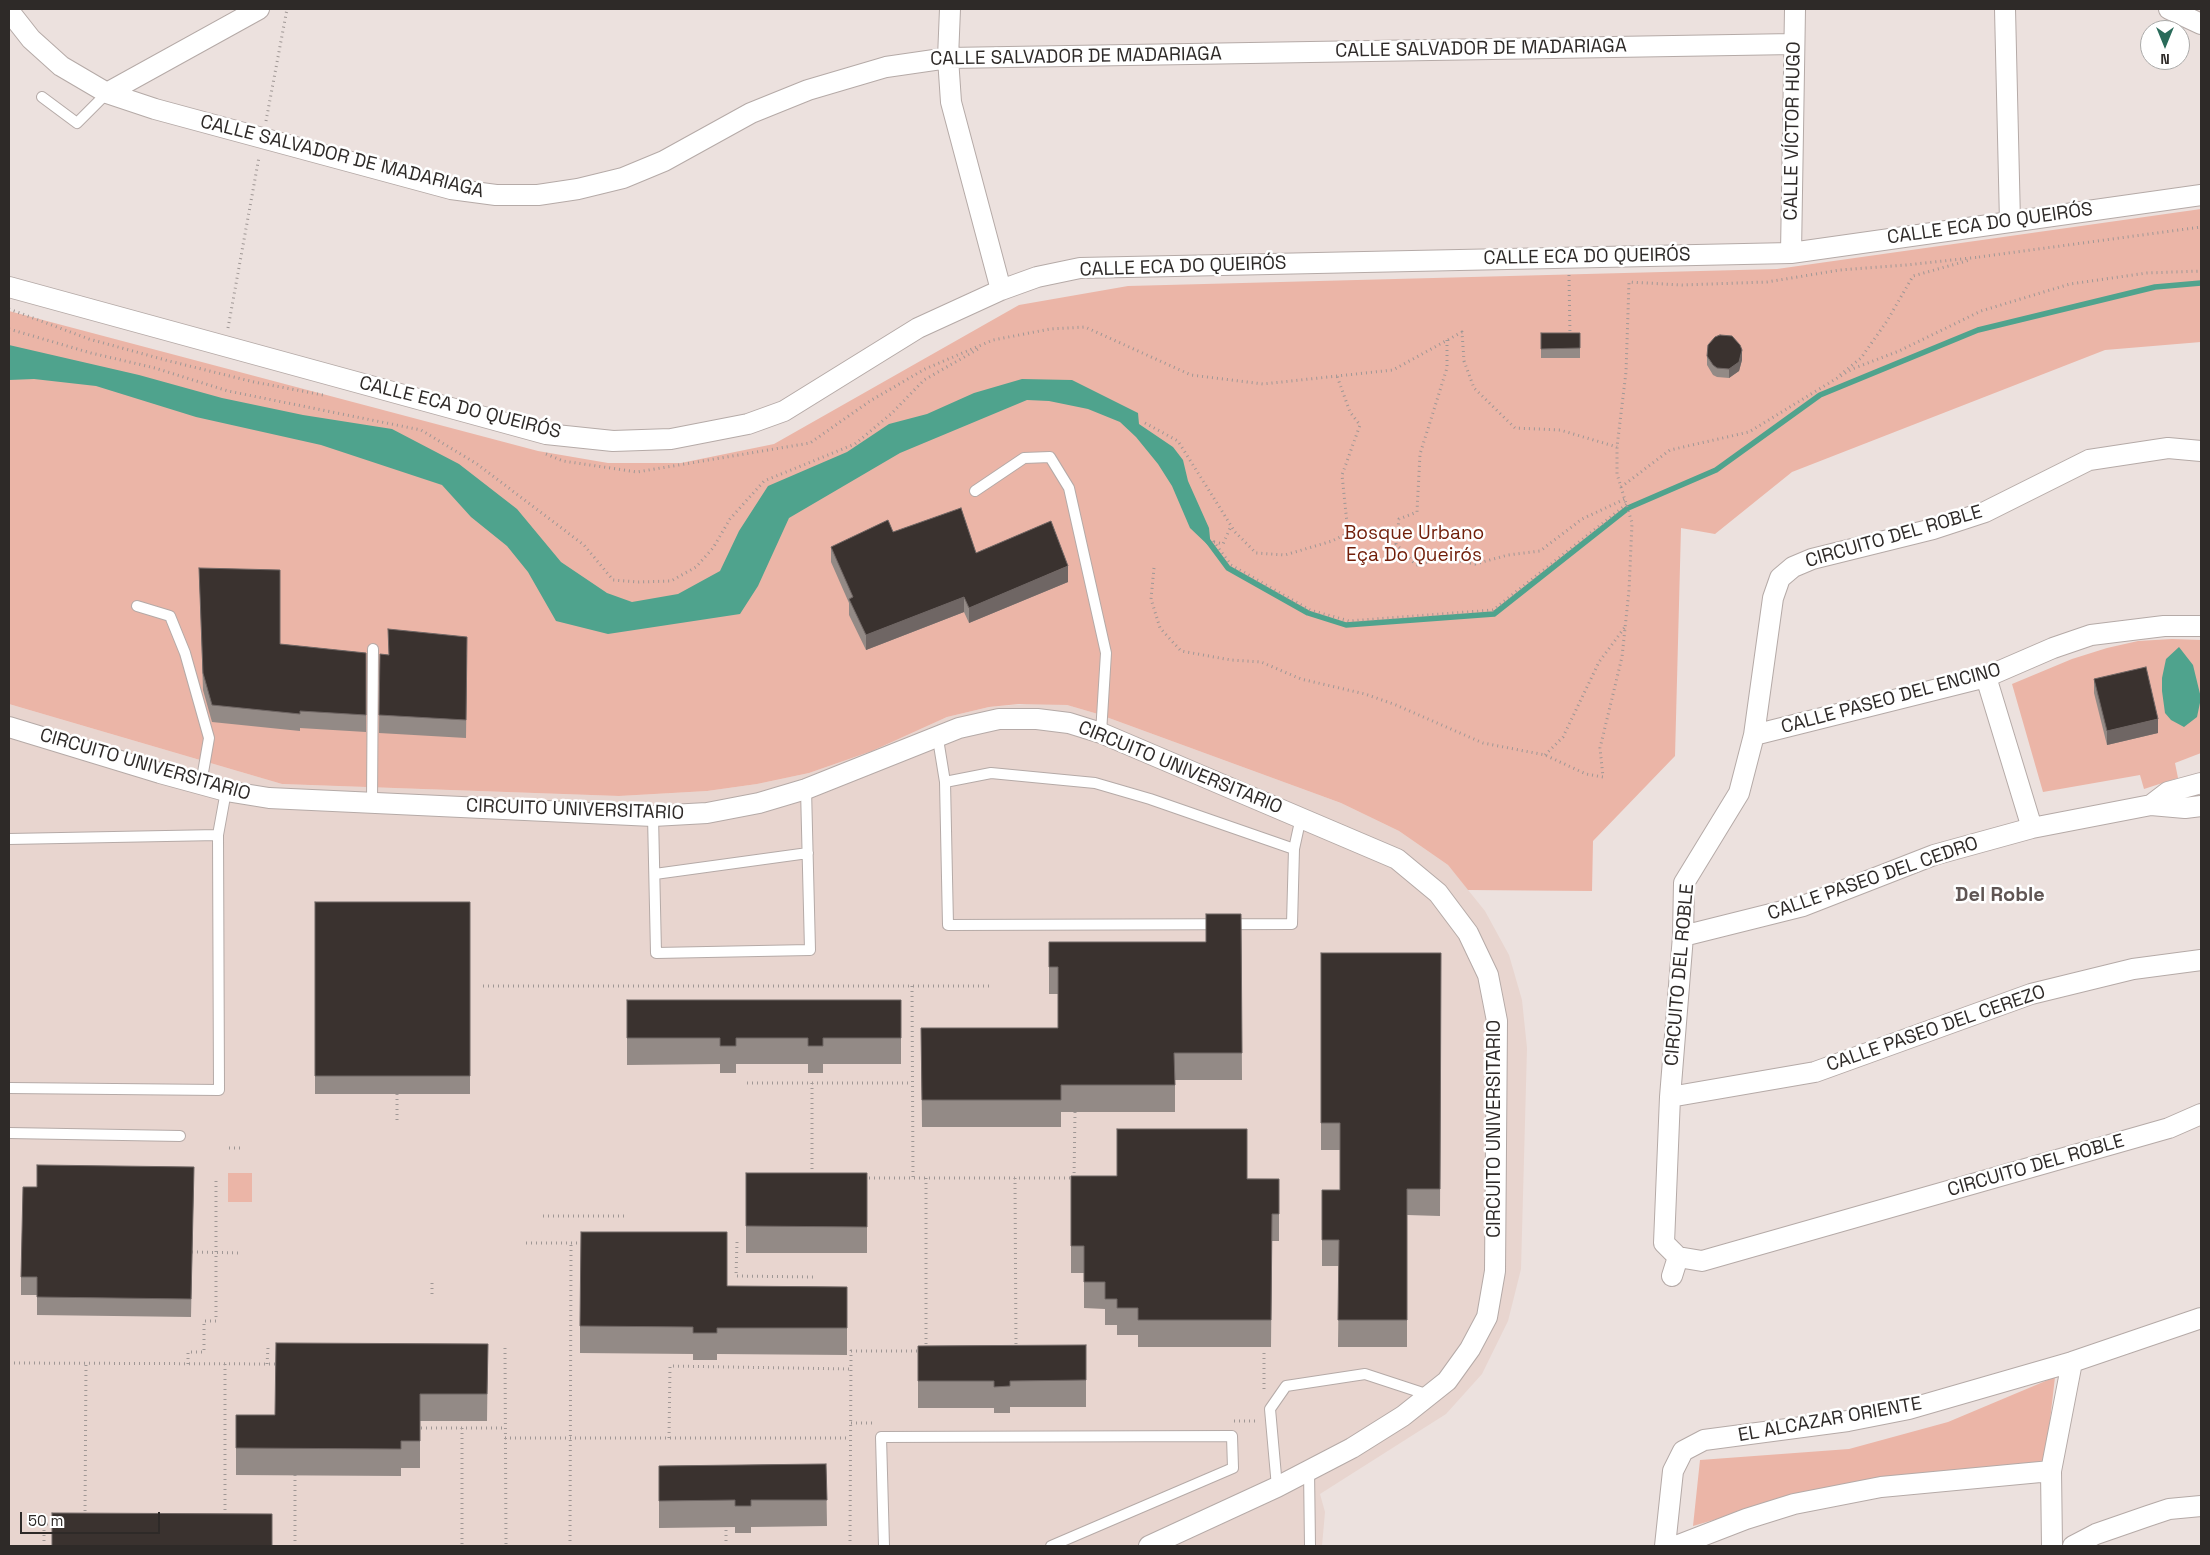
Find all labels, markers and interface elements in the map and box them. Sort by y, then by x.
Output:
north arrow [2140,20,2190,70]
street label: CALLE SALVADOR DE MADARIAGA [1335,35,1627,63]
street label: CALLE VÍCTOR HUGO [1780,41,1806,221]
street label: CALLE SALVADOR DE MADARIAGA [930,43,1222,71]
text: N [2160,50,2170,68]
street label: CALLE SALVADOR DE MADARIAGA [198,111,486,203]
street label: CALLE ECA DO QUEIRÓS [1886,198,2094,250]
street label: CALLE ECA DO QUEIRÓS [1483,244,1691,270]
street label: CALLE ECA DO QUEIRÓS [1079,252,1287,282]
street label: CALLE ECA DO QUEIRÓS [357,372,563,444]
street label: CIRCUITO DEL ROBLE [1803,501,1985,573]
park label: Bosque Urbano Eça Do Queirós [1344,523,1484,567]
street label: CALLE PASEO DEL ENCINO [1779,659,2003,739]
street label: CIRCUITO UNIVERSITARIO [1075,717,1285,819]
street label: CIRCUITO UNIVERSITARIO [37,724,253,806]
street label: CIRCUITO UNIVERSITARIO [466,795,684,825]
street label: CALLE PASEO DEL CEDRO [1765,832,1981,926]
street label: CIRCUITO DEL ROBLE [1661,883,1699,1067]
district label: Del Roble [1955,884,2045,908]
street label: CALLE PASEO DEL CEREZO [1824,981,2048,1077]
street label: CIRCUITO UNIVERSITARIO [1484,1020,1506,1238]
street label: CIRCUITO DEL ROBLE [1945,1130,2127,1202]
street label: EL ALCAZAR ORIENTE [1736,1393,1924,1447]
scale bar [22,1502,162,1534]
text: 50 m [28,1511,63,1530]

